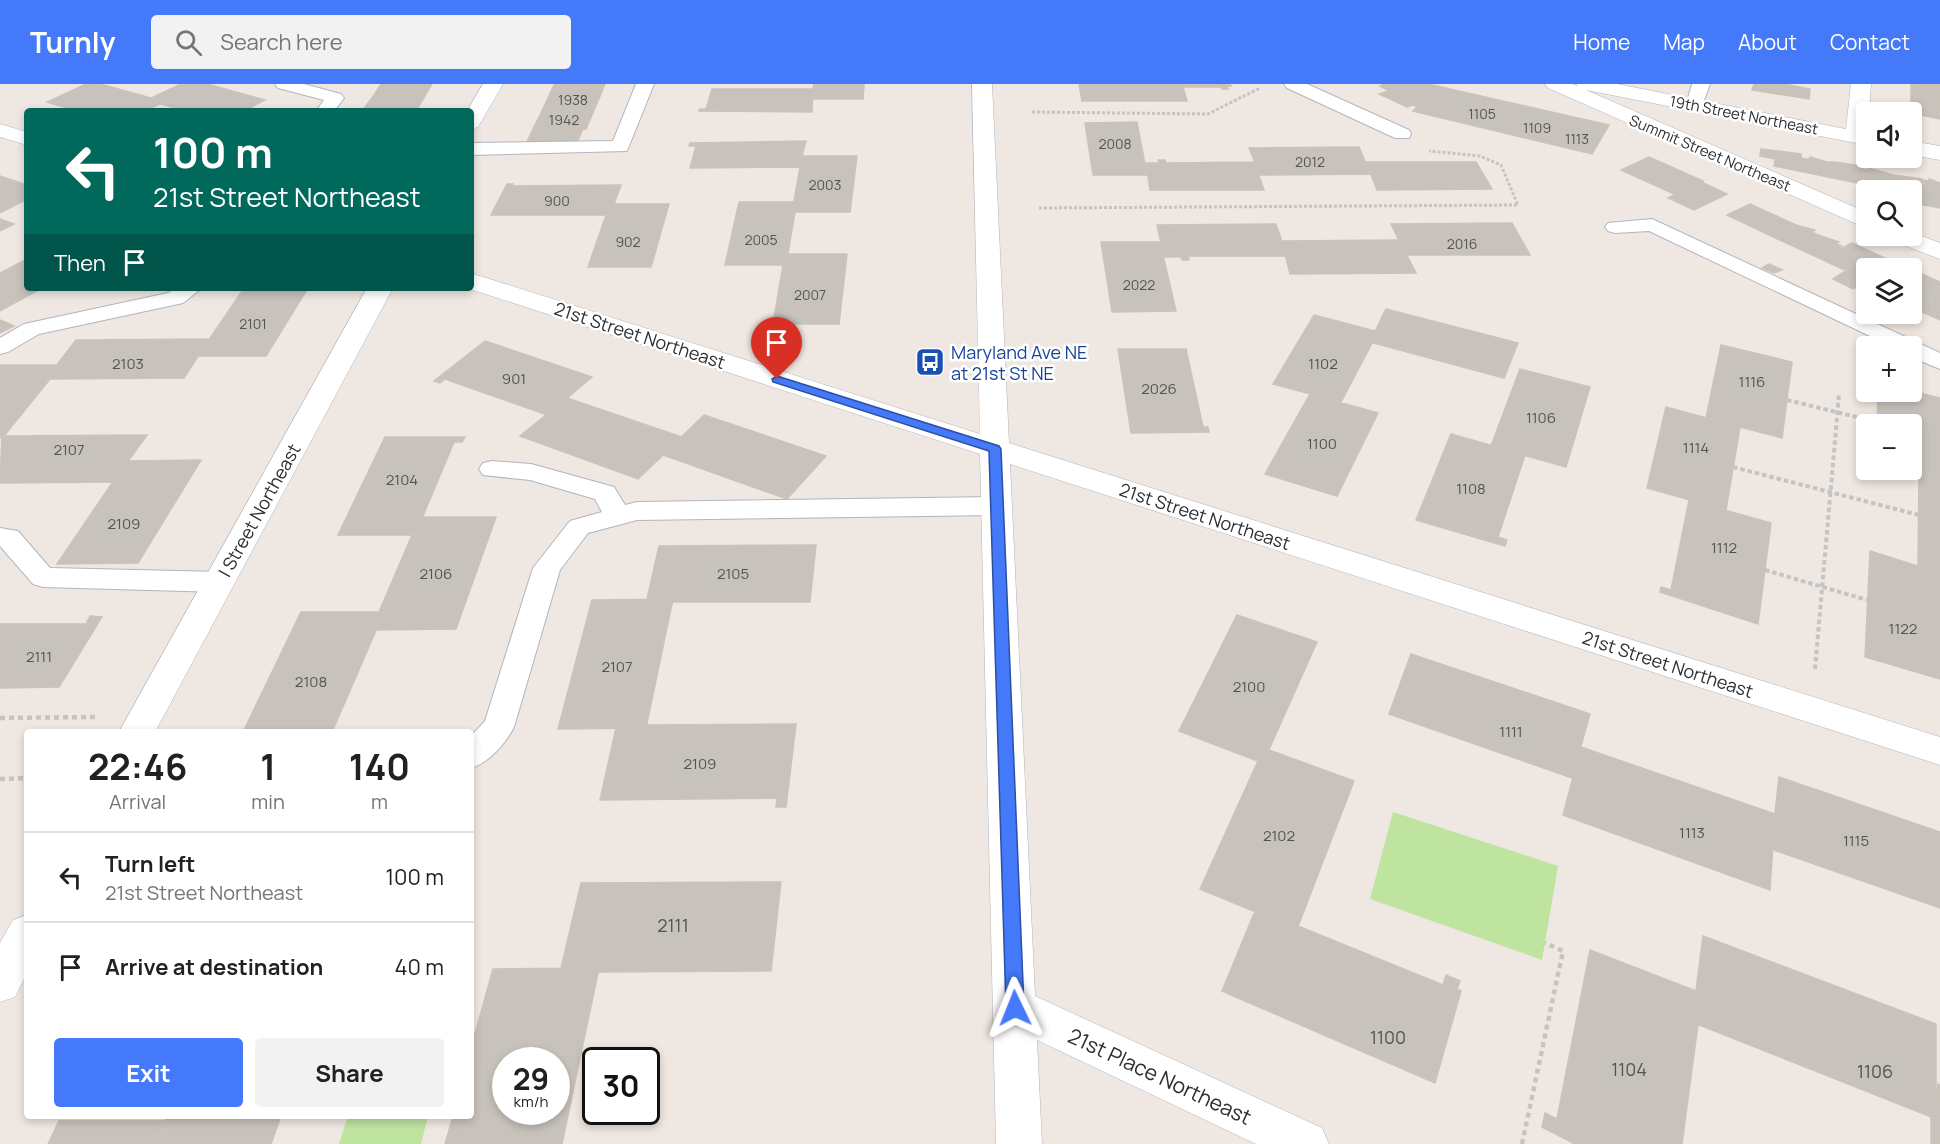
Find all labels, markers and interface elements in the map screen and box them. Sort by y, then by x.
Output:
search box [151,15,571,69]
text: Turnly [30,23,115,61]
icon: search [172,26,205,59]
text: Search here [220,27,343,57]
text: Home [1573,28,1630,56]
text: Map [1663,28,1705,56]
text: About [1738,28,1797,56]
text: Contact [1830,28,1910,56]
house number: 1938 [558,90,588,109]
street label: 19th Street Northeast [1668,90,1820,140]
map controls [1856,102,1922,480]
button: sound [1856,102,1922,168]
house number: 1105 [1468,104,1496,123]
street label: Summit Street Northeast [1626,109,1794,197]
house number: 1942 [549,110,579,129]
house number: 1109 [1523,118,1551,137]
text: 100 m [153,123,273,181]
house number: 1113 [1565,129,1589,148]
icon: left [54,132,132,210]
house number: 2008 [1098,134,1132,153]
house number: 2012 [1295,152,1325,171]
house number: 2003 [809,175,841,194]
text: 21st Street Northeast [153,178,421,215]
button: search [1856,180,1922,246]
house number: 900 [544,191,570,210]
house number: 2005 [744,230,778,249]
house number: 902 [615,232,641,251]
house number: 2016 [1447,234,1477,253]
icon: arrive [118,246,151,279]
text: Then [54,248,106,278]
button: layers [1856,258,1922,324]
house number: 2022 [1123,275,1155,294]
house number: 2007 [794,285,826,304]
street label: 21st Street Northeast [551,296,729,374]
house number: 2101 [239,314,267,333]
pin [751,317,802,379]
icon: arrive [760,326,793,359]
button: + [1856,336,1922,402]
place label: Maryland Ave NE at 21st St NE [951,340,1087,385]
bus stop icon: Maryland Ave NE at 21st St NE [914,346,946,378]
house number: 2103 [112,353,144,374]
house number: 1102 [1308,353,1338,374]
house number: 901 [502,368,526,389]
house number: 1116 [1739,371,1765,392]
house number: 2026 [1141,378,1177,399]
house number: 1106 [1526,407,1556,428]
button: − [1856,414,1922,480]
house number: 1100 [1307,433,1337,454]
house number: 1114 [1683,437,1709,458]
house number: 2107 [53,439,85,460]
street label: I Street Northeast [212,439,306,581]
house number: 2104 [386,469,418,490]
street label: 21st Street Northeast [1116,477,1294,555]
house number: 1108 [1456,478,1486,499]
house number: 2109 [108,513,140,534]
house number: 1112 [1711,537,1737,558]
house number: 2106 [420,563,452,584]
house number: 2105 [717,563,749,584]
house number: 1122 [1889,618,1917,639]
street label: 21st Street Northeast [1579,625,1757,703]
house number: 2111 [26,646,52,667]
house number: 2107 [601,656,633,677]
house number: 2108 [295,671,327,692]
house number: 2100 [1233,676,1265,697]
house number: 1111 [1499,721,1523,742]
text: 22:46 [88,742,187,791]
text: 1 [260,742,276,791]
text: 140 [349,742,410,791]
house number: 2109 [684,753,716,774]
text: Arrival [109,788,166,815]
text: min [251,788,285,815]
text: m [371,788,388,815]
house number: 1113 [1679,822,1705,843]
house number: 2102 [1263,825,1295,846]
house number: 1115 [1843,830,1869,851]
text: Turn left [105,849,195,879]
icon: left [54,861,87,894]
text: 100 m [386,862,444,892]
text: 21st Street Northeast [105,879,303,906]
house number: 2111 [657,913,689,937]
icon: arrive [54,951,87,984]
text: Arrive at destination [105,952,323,982]
text: 40 m [395,952,444,982]
position arrow [983,976,1047,1040]
street label: 21st Place Northeast [1064,1021,1256,1131]
house number: 1100 [1370,1025,1406,1049]
button: Exit [54,1038,243,1107]
button: Share [255,1038,444,1107]
speed limit sign: 30 [582,1047,660,1125]
house number: 1104 [1611,1057,1647,1081]
text: 29 [513,1058,549,1099]
house number: 1106 [1857,1059,1893,1083]
text: km/h [514,1091,548,1112]

